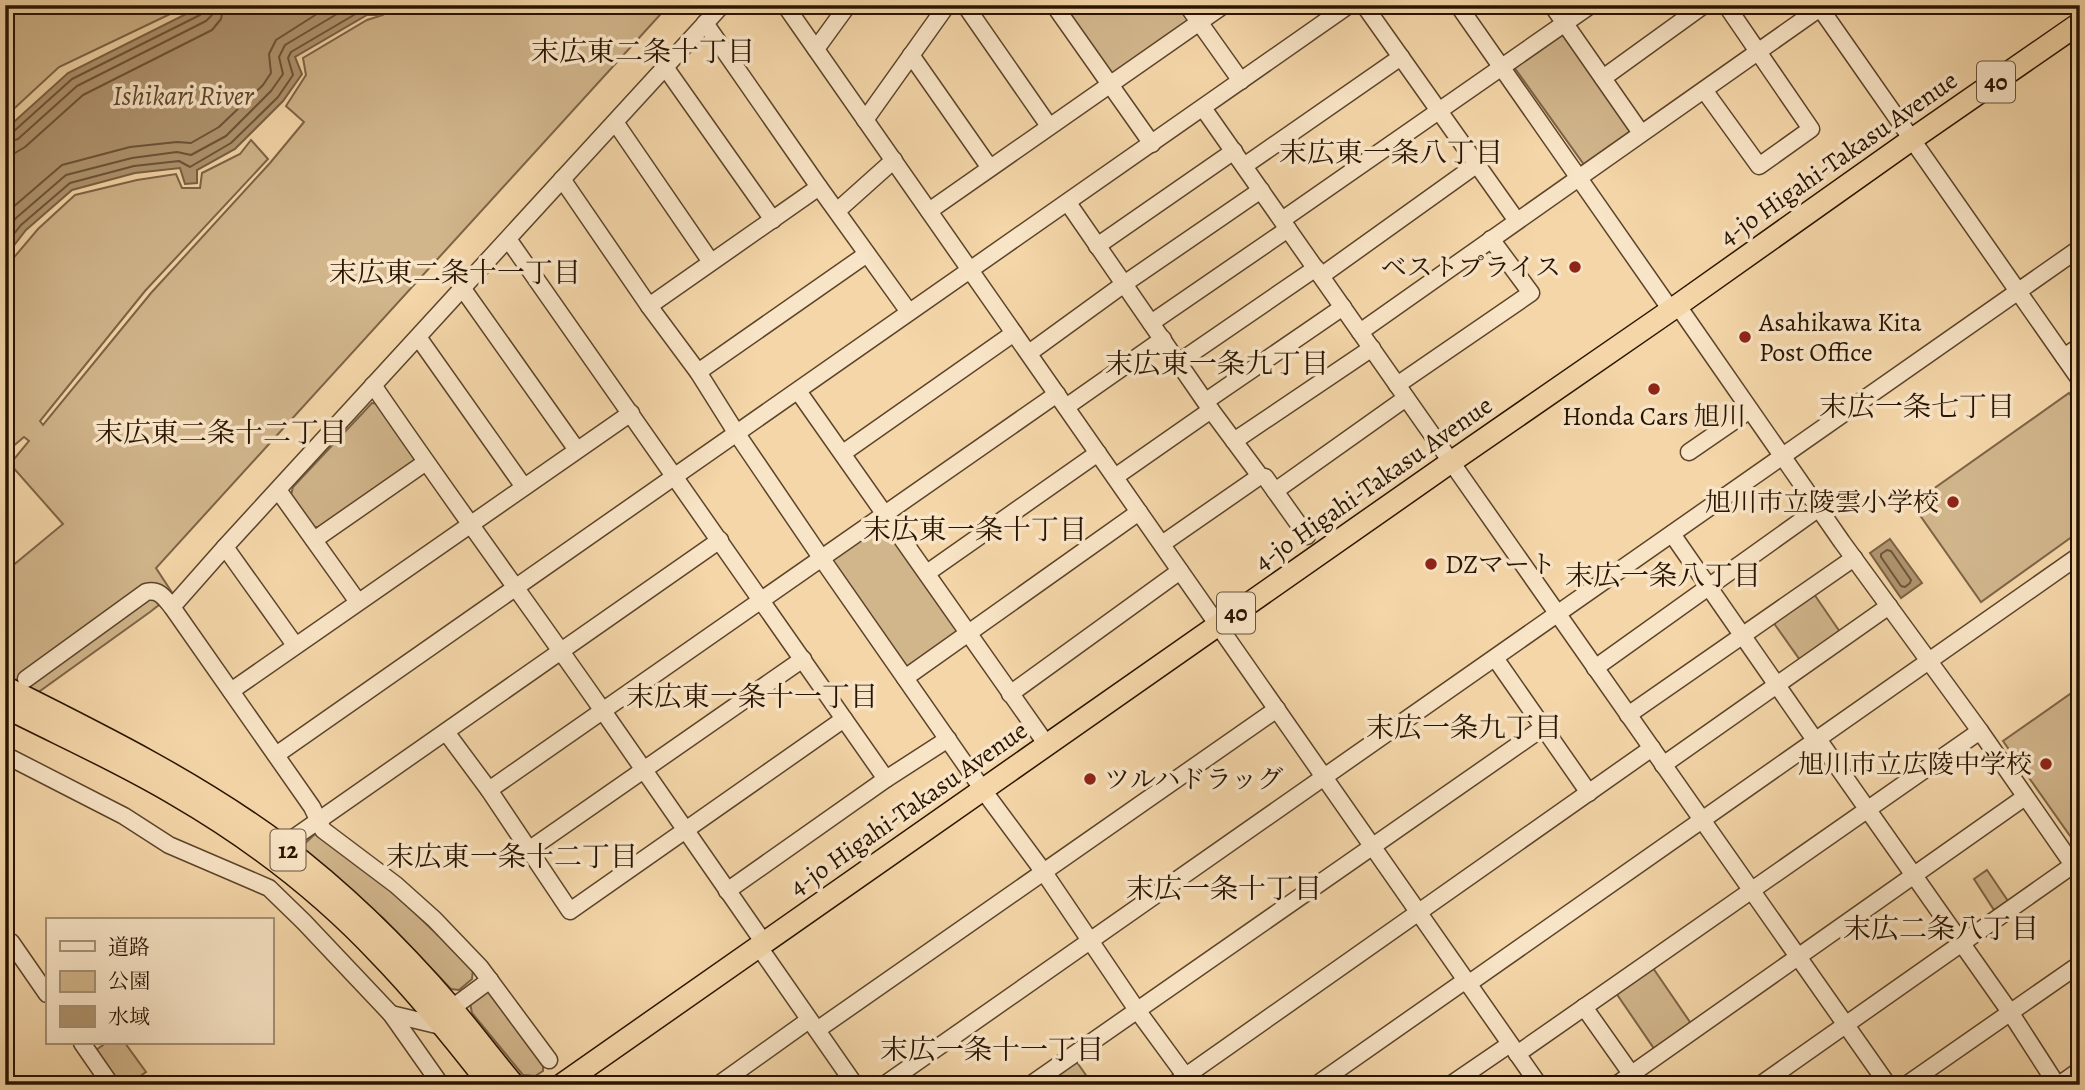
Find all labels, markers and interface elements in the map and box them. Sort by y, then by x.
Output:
district label: 末広東二条十丁目 [531,33,755,71]
road number: 40 [1977,61,2015,102]
street label: 4-jo Higahi-Takasu Avenue [1712,63,1964,254]
water label: Ishikari River [113,77,255,115]
district label: 末広東一条八丁目 [1279,134,1503,172]
place label: ベストプライス [1381,250,1561,285]
district label: 末広東二条十一丁目 [329,254,581,292]
marker: ベストプライス [1567,259,1583,275]
place label: Asahikawa Kita Post Office [1758,305,1922,370]
marker: Asahikawa Kita Post Office [1737,329,1753,345]
district label: 末広東一条九丁目 [1105,345,1329,383]
marker: Honda Cars 旭川 [1646,381,1662,397]
street label: 4-jo Higahi-Takasu Avenue [1247,388,1499,579]
district label: 末広一条七丁目 [1819,388,2015,426]
place label: Honda Cars 旭川 [1562,399,1746,434]
district label: 末広東二条十二丁目 [95,414,347,452]
place label: 旭川市立陵雲小学校 [1705,485,1939,520]
marker: 旭川市立陵雲小学校 [1945,494,1961,510]
district label: 末広東一条十丁目 [863,511,1087,549]
place label: DZマート [1445,547,1556,582]
marker: DZマート [1423,556,1439,572]
district label: 末広一条八丁目 [1565,557,1761,595]
road number: 40 [1217,592,1255,634]
district label: 末広東一条十一丁目 [626,678,878,716]
district label: 末広一条九丁目 [1366,709,1562,747]
street label: 4-jo Higahi-Takasu Avenue [782,713,1034,904]
place label: 旭川市立広陵中学校 [1798,747,2032,782]
marker: 旭川市立広陵中学校 [2038,756,2054,772]
place label: ツルハドラッグ [1104,762,1283,797]
marker: ツルハドラッグ [1082,771,1098,787]
road number: 12 [270,830,306,870]
district label: 末広東一条十二丁目 [386,838,638,876]
district label: 末広一条十丁目 [1126,870,1322,908]
district label: 末広二条八丁目 [1843,910,2039,948]
legend [46,918,273,1044]
text: 道路 [108,933,150,961]
text: 公園 [108,967,150,995]
text: 水域 [108,1003,150,1031]
district label: 末広一条十一丁目 [880,1031,1104,1069]

